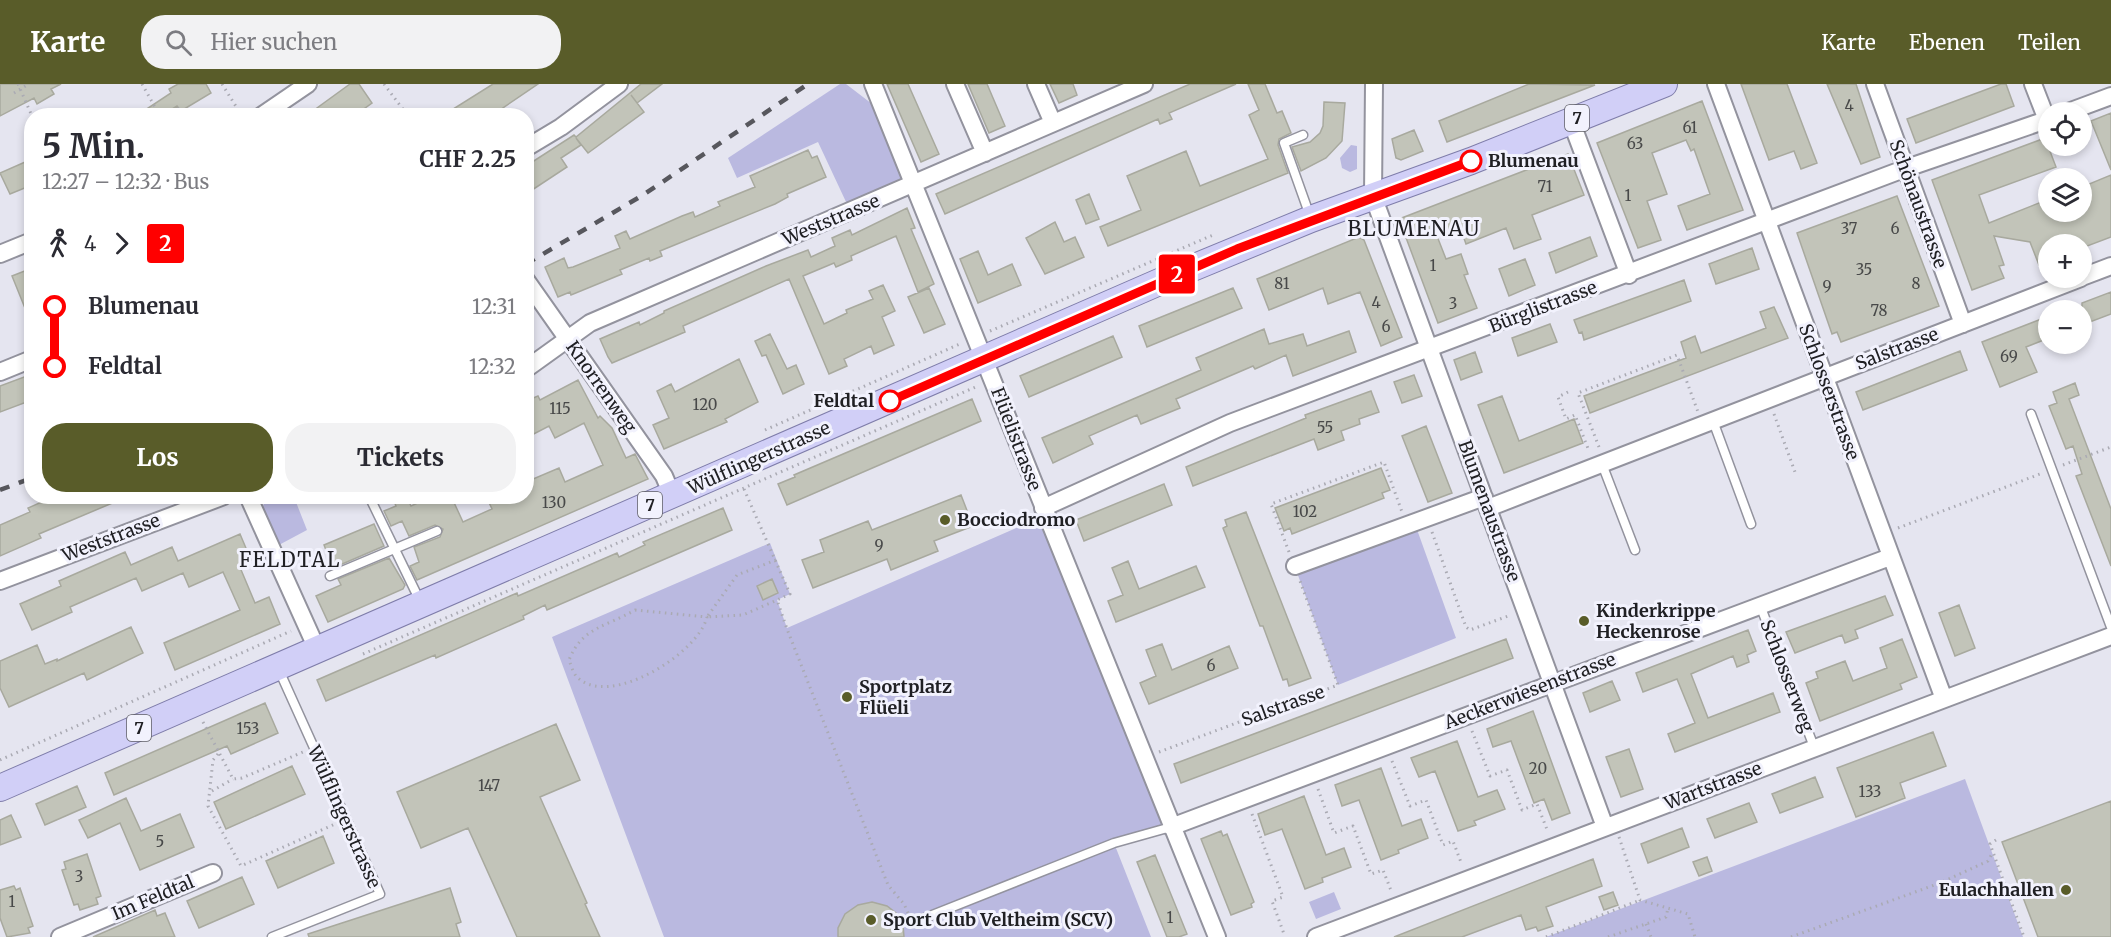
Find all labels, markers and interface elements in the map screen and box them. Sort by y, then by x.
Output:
search box [141,15,561,69]
text: Karte [30,24,105,60]
icon: search [162,26,195,59]
text: Hier suchen [210,28,337,56]
text: Karte [1821,29,1876,56]
text: Ebenen [1909,29,1985,56]
text: Teilen [2018,29,2081,56]
house number: 4 [1844,96,1854,115]
map controls [2038,102,2092,354]
button: locate [2038,102,2092,156]
road number: 7 [1565,105,1589,131]
house number: 61 [1683,118,1698,137]
text: 5 Min. [42,126,145,167]
house number: 63 [1627,134,1643,153]
street label: Schönaustrasse [1885,136,1952,271]
text: CHF 2.25 [420,145,516,173]
place label: Blumenau [1488,149,1579,172]
marker: Blumenau [1460,150,1482,172]
button: layers [2038,168,2092,222]
text: 12:27 – 12:32 · Bus [42,169,209,194]
house number: 71 [1537,177,1553,196]
house number: 1 [1625,186,1632,205]
street label: Weststrasse [778,189,883,251]
district label: BLUMENAU [1347,215,1481,242]
house number: 37 [1841,219,1858,238]
house number: 6 [1890,219,1900,238]
icon: walk [42,227,75,260]
icon: forward [105,227,138,260]
text: 2 [159,230,172,257]
text: 4 [84,231,96,256]
button: + [2038,234,2092,288]
line badge: 2 [1158,254,1196,294]
house number: 1 [1430,256,1437,275]
house number: 35 [1856,260,1872,279]
text: 2 [1171,261,1183,288]
house number: 81 [1274,274,1290,293]
house number: 8 [1912,274,1921,293]
street label: Bürglistrasse [1486,275,1600,338]
house number: 9 [1822,277,1832,296]
text: Blumenau [88,292,199,320]
house number: 4 [1371,293,1381,312]
text: 12:31 [472,294,516,319]
house number: 3 [1449,294,1457,313]
button: − [2038,300,2092,354]
house number: 78 [1870,301,1888,320]
house number: 6 [1381,317,1391,336]
street label: Schlosserstrasse [1794,321,1865,463]
street label: Salstrasse [1852,322,1942,375]
street label: Knorrenweg [561,336,642,437]
house number: 69 [2000,347,2018,366]
text: Feldtal [88,352,162,380]
text: 12:32 [469,354,516,379]
street label: Flüelistrasse [986,384,1047,494]
place label: Feldtal [814,389,874,412]
marker: Feldtal [879,390,901,412]
house number: 120 [693,395,717,414]
house number: 115 [549,399,571,418]
street label: Wülflingerstrasse [683,416,834,500]
house number: 55 [1317,418,1333,437]
button: Los [42,423,273,492]
button: Tickets [285,423,516,492]
street label: Blumenaustrasse [1453,437,1526,585]
road number: 7 [638,492,662,518]
house number: 130 [542,493,566,512]
house number: 102 [1293,502,1317,521]
street label: Weststrasse [58,508,163,567]
place label: Bocciodromo [957,508,1076,531]
marker: Bocciodromo [938,513,952,527]
house number: 9 [874,536,884,555]
district label: FELDTAL [239,547,341,572]
place label: Kinderkrippe Heckenrose [1596,599,1716,643]
marker: Kinderkrippe Heckenrose [1577,614,1591,628]
street label: Schlosserweg [1755,616,1820,735]
street label: Aeckerwiesenstrasse [1440,647,1619,734]
house number: 6 [1206,656,1216,675]
place label: Sportplatz Flüeli [859,675,952,719]
street label: Salstrasse [1238,680,1328,731]
marker: Sportplatz Flüeli [840,690,854,704]
road number: 7 [127,715,151,741]
house number: 153 [237,719,259,738]
street label: Wülflingerstrasse [302,741,386,892]
street label: Wartstrasse [1660,756,1765,815]
house number: 20 [1529,759,1547,778]
house number: 147 [478,776,501,795]
house number: 133 [1859,782,1881,801]
house number: 5 [156,832,164,851]
house number: 3 [75,867,83,886]
street label: Im Feldtal [108,870,198,925]
place label: Eulachhallen [1938,878,2054,901]
marker: Eulachhallen [2059,883,2073,897]
house number: 1 [9,892,16,911]
place label: Sport Club Veltheim (SCV) [883,908,1113,931]
house number: 1 [1167,908,1174,927]
marker: Sport Club Veltheim (SCV) [864,913,878,927]

